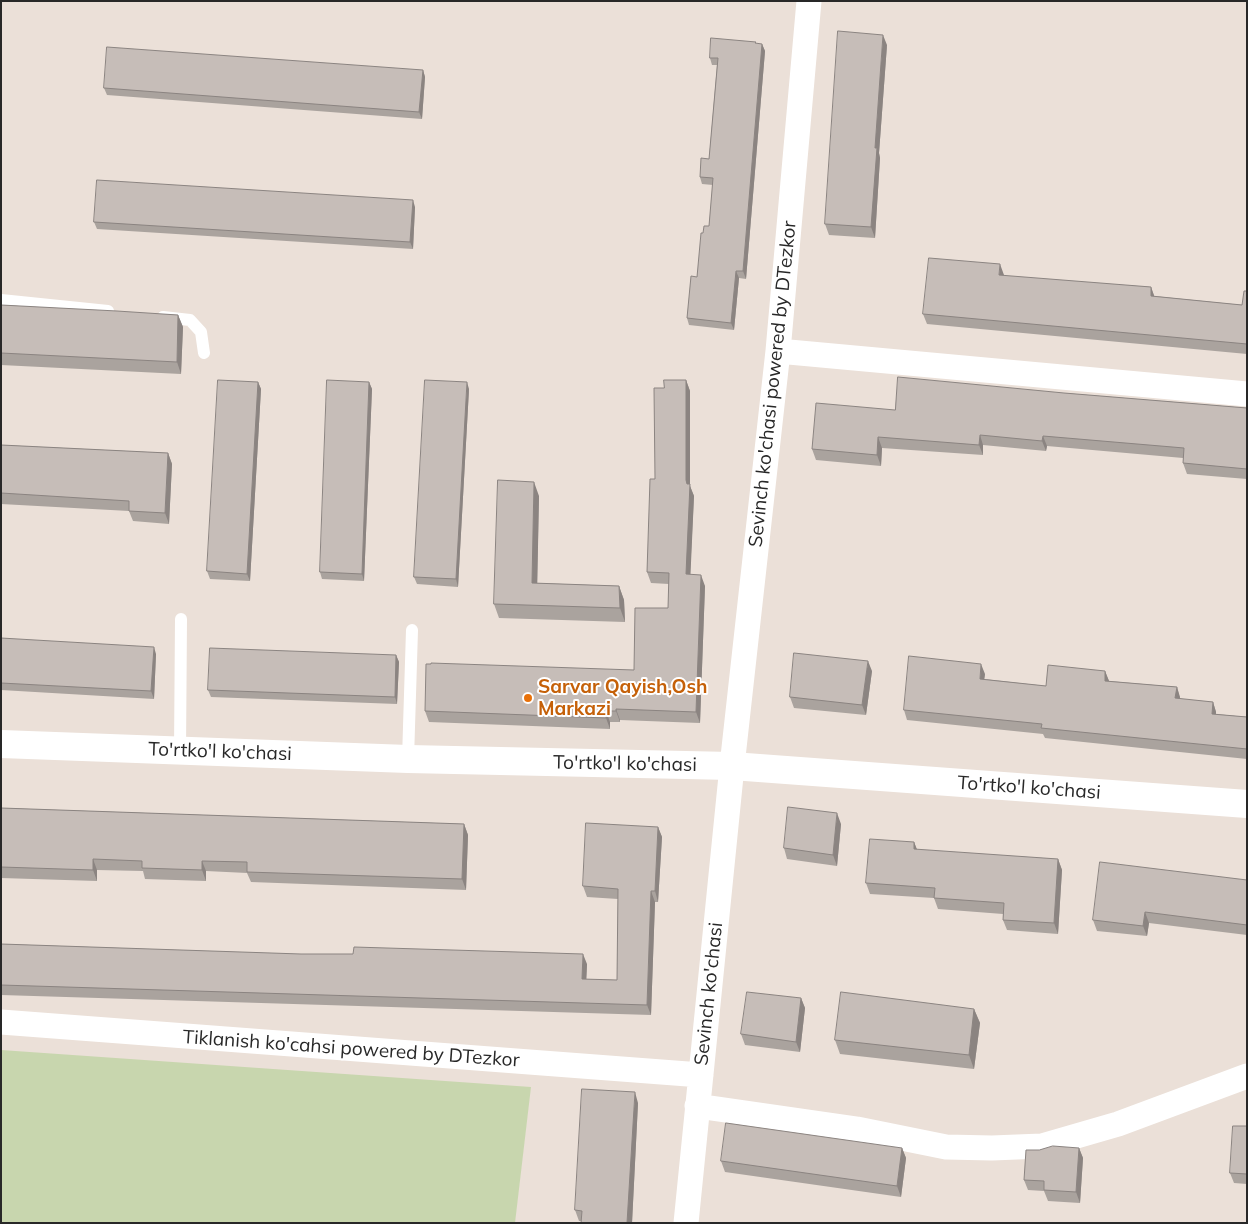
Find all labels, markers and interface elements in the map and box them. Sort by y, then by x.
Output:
street label: Sevinch ko'chasi powered by DTezkor [745,220,801,548]
place label: Sarvar Qayish,Osh Markazi [538,676,707,720]
marker: Sarvar Qayish,Osh Markazi [522,692,534,704]
street label: To'rtko'l ko'chasi [148,738,292,766]
street label: To'rtko'l ko'chasi [553,751,697,777]
street label: To'rtko'l ko'chasi [957,772,1101,804]
street label: Sevinch ko'chasi [690,921,728,1067]
street label: Tiklanish ko'cahsi powered by DTezkor [182,1026,520,1072]

